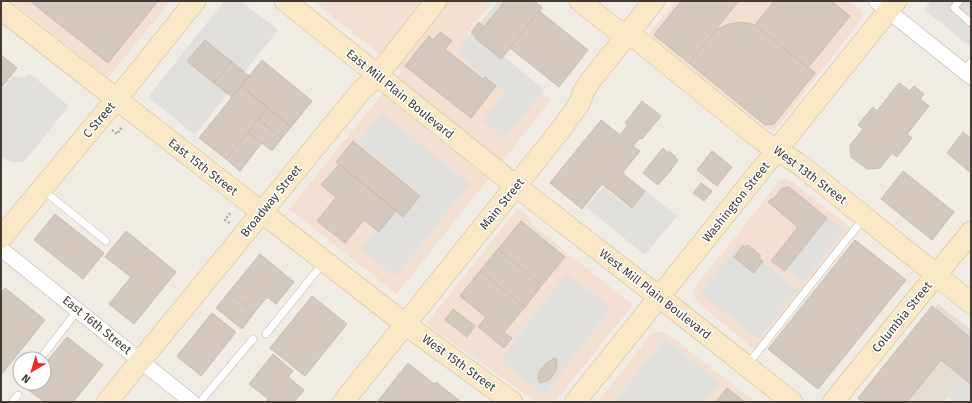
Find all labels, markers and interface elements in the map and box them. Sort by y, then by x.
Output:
street label: East Mill Plain Boulevard [343,46,457,142]
street label: C Street [80,99,118,141]
street label: East 15th Street [166,136,241,199]
street label: West 13th Street [771,143,850,207]
street label: Washington Street [699,159,773,245]
street label: Broadway Street [238,162,305,240]
street label: Main Street [477,175,527,233]
street label: West Mill Plain Boulevard [596,246,714,342]
street label: Columbia Street [869,278,935,355]
street label: East 16th Street [60,293,135,357]
street label: West 15th Street [419,332,499,395]
north arrow [12,351,52,391]
text: N [19,371,33,386]

